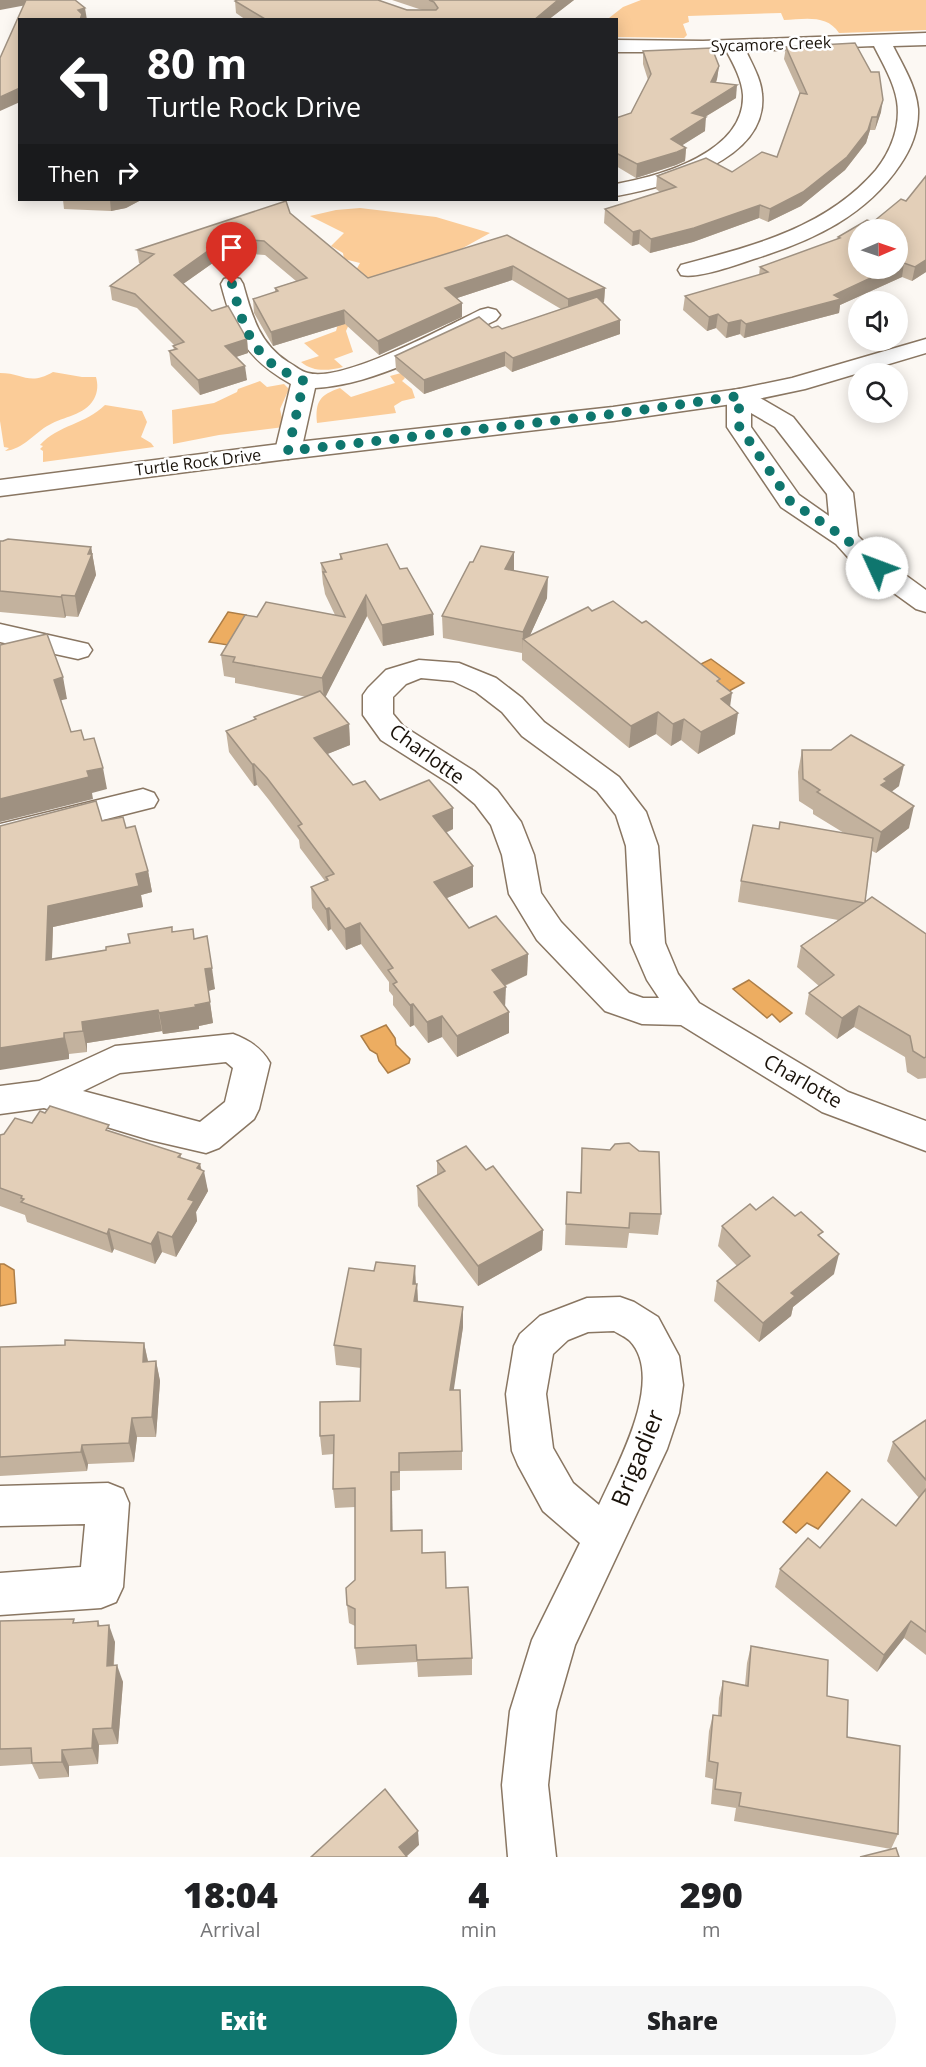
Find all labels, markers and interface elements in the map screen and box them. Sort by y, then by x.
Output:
street label: Sycamore Creek [710,31,832,57]
text: 80 m [147,34,247,91]
icon: left [48,42,126,120]
text: Turtle Rock Drive [147,88,361,125]
icon: right [111,156,144,189]
text: Then [48,158,99,188]
north arrow [848,219,908,279]
map controls [848,219,908,423]
pin [206,222,257,284]
icon: arrive [215,231,248,264]
button: sound [848,291,908,351]
button: search [848,363,908,423]
street label: Turtle Rock Drive [134,443,262,481]
position arrow [845,536,909,600]
street label: Charlotte [384,717,470,790]
street label: Charlotte [759,1047,848,1114]
street label: Brigadier [602,1404,671,1511]
text: 18:04 [183,1870,278,1919]
text: 4 [468,1870,489,1919]
text: 290 [680,1870,743,1919]
text: Arrival [200,1916,261,1943]
text: min [461,1916,497,1943]
text: m [702,1916,721,1943]
button: Exit [30,1986,457,2055]
button: Share [469,1986,896,2055]

